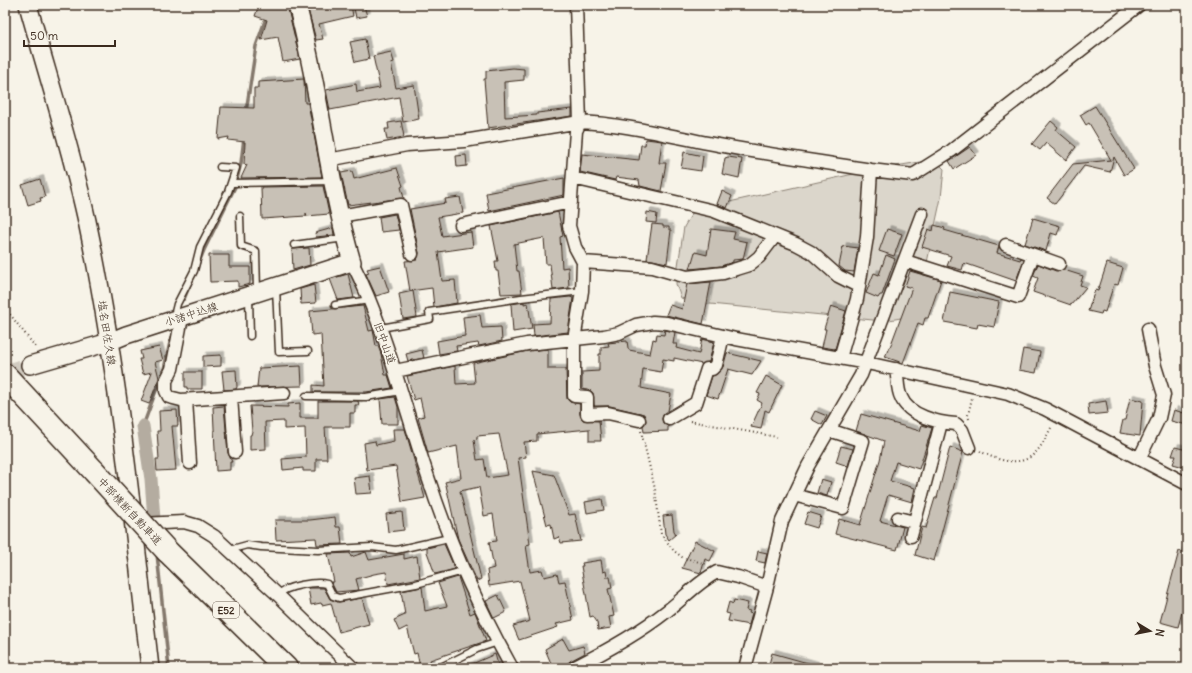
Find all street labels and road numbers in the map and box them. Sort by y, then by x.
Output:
street label: 塩名田佐久線 [95,299,119,367]
street label: 小諸中込線 [163,299,219,329]
street label: 旧中山道 [371,320,399,366]
street label: 中部横断自動車道 [95,474,165,548]
road number: E52 [213,602,239,618]

